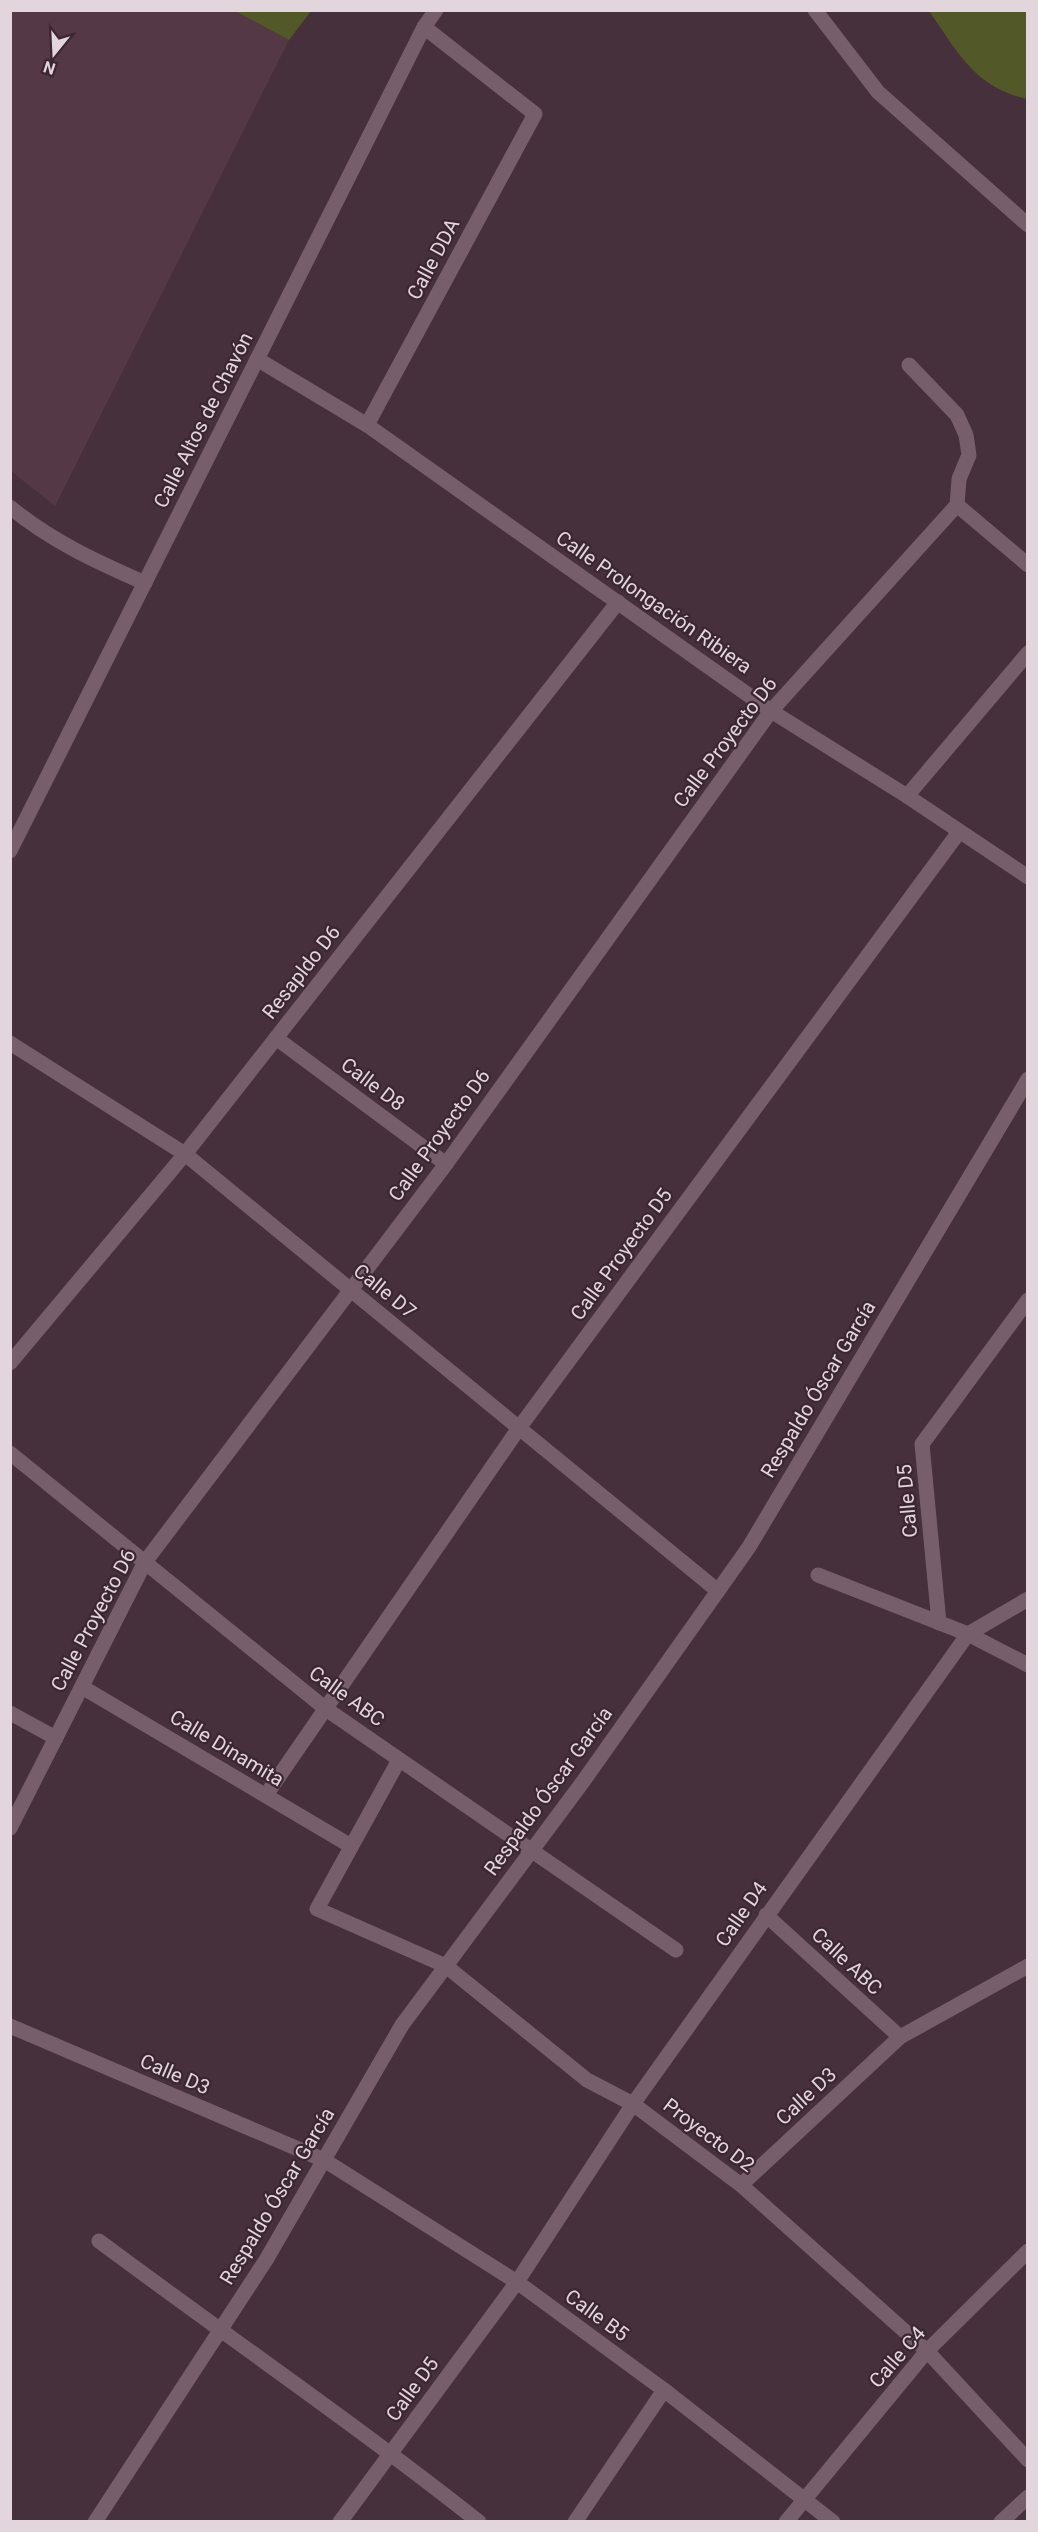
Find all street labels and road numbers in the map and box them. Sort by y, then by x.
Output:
street label: Calle DDA [402,214,464,304]
street label: Calle Altos de Chavón [148,328,258,512]
street label: Calle Prolongación Ribiera [552,525,756,679]
street label: Calle Proyecto D6 [668,672,782,812]
street label: Resapldo D6 [257,920,345,1024]
street label: Calle D8 [336,1052,410,1116]
street label: Calle Proyecto D6 [383,1064,495,1206]
street label: Calle Proyecto D5 [565,1183,677,1325]
street label: Calle D7 [349,1259,421,1323]
street label: Respaldo Óscar García [756,1296,880,1482]
street label: Calle D5 [892,1463,922,1539]
street label: Calle Proyecto D6 [46,1545,140,1695]
street label: Calle ABC [304,1661,390,1731]
street label: Respaldo Óscar García [479,1702,617,1880]
street label: Calle Dinamita [166,1705,288,1791]
street label: Calle D4 [710,1877,772,1951]
street label: Calle ABC [807,1922,887,2000]
street label: Calle D3 [136,2049,214,2099]
street label: Calle D3 [771,2062,841,2130]
street label: Proyecto D2 [659,2093,759,2177]
street label: Respaldo Óscar García [215,2103,339,2289]
street label: Calle B5 [560,2284,634,2346]
street label: Calle C4 [864,2321,930,2393]
street label: Calle D5 [381,2352,443,2426]

